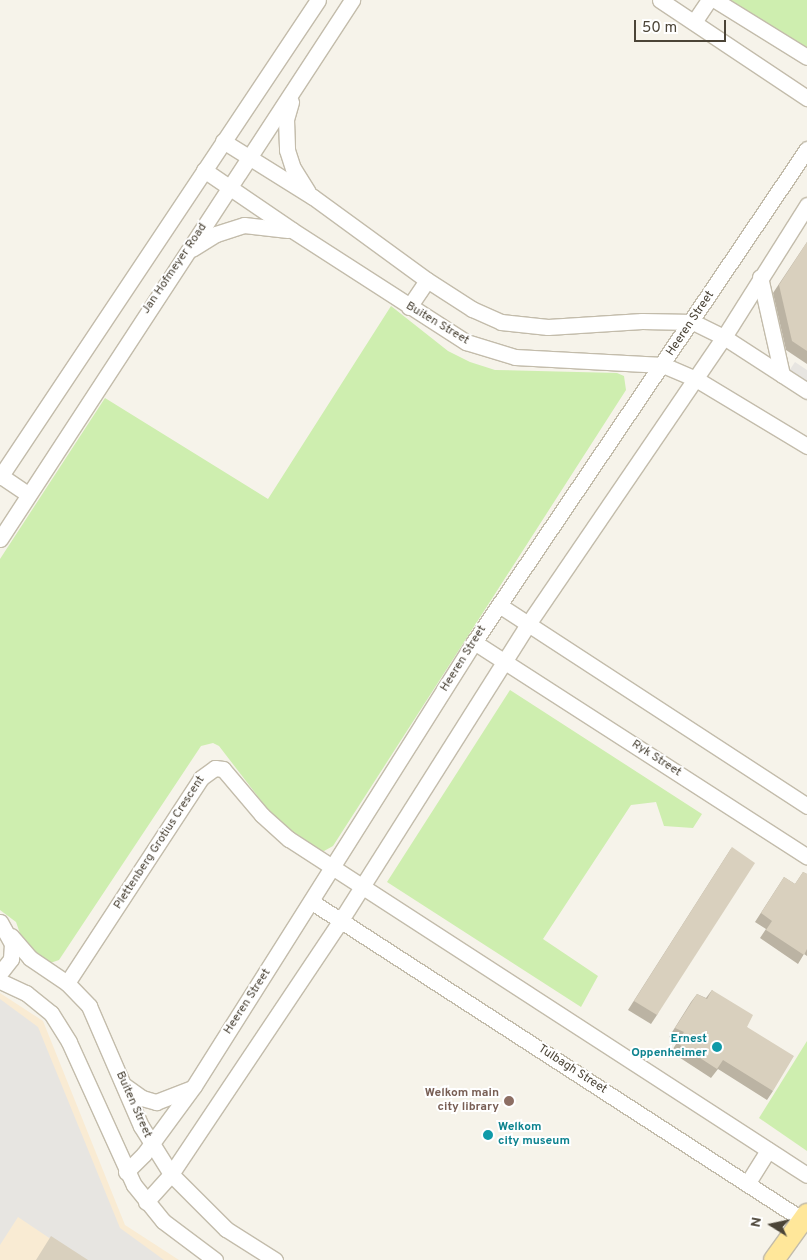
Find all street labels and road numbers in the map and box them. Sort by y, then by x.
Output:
street label: Jan Hofmeyer Road [139,221,211,317]
street label: Heeren Street [664,289,718,359]
street label: Buiten Street [403,299,471,349]
street label: Heeren Street [438,623,490,695]
street label: Ryk Street [628,738,684,780]
street label: Plettenberg Grotius Crescent [111,774,209,912]
street label: Heeren Street [221,967,275,1037]
street label: Tulbagh Street [535,1042,609,1098]
street label: Buiten Street [112,1070,154,1140]

